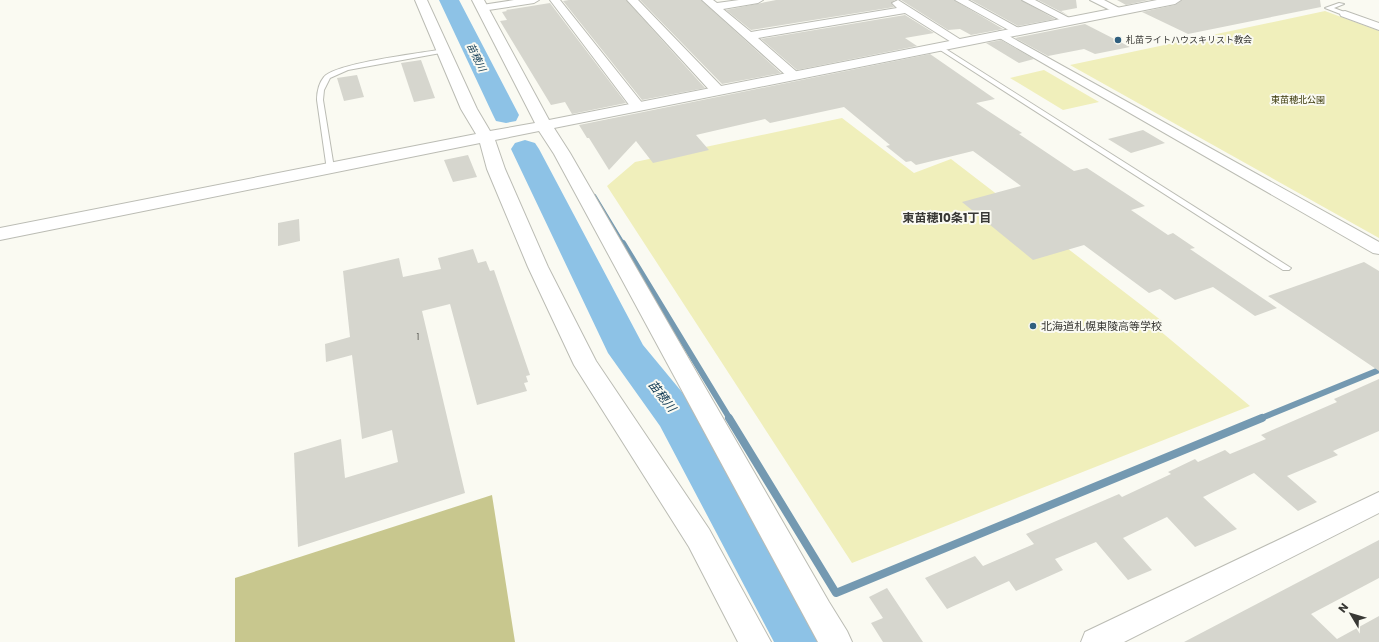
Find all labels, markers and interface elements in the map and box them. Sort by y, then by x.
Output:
place label: 札苗ライトハウスキリスト教会 [1126,34,1252,46]
marker: 札苗ライトハウスキリスト教会 [1113,35,1123,45]
water label: 苗穂川 [463,40,490,75]
park label: 東苗穂北公園 [1271,94,1325,106]
district label: 東苗穂10条1丁目 [903,209,991,226]
place label: 北海道札幌東陵高等学校 [1041,318,1162,334]
marker: 北海道札幌東陵高等学校 [1028,321,1038,331]
house number: 1 [417,331,420,343]
water label: 苗穂川 [645,376,681,417]
north arrow [1331,594,1371,634]
text: N [1334,600,1352,616]

